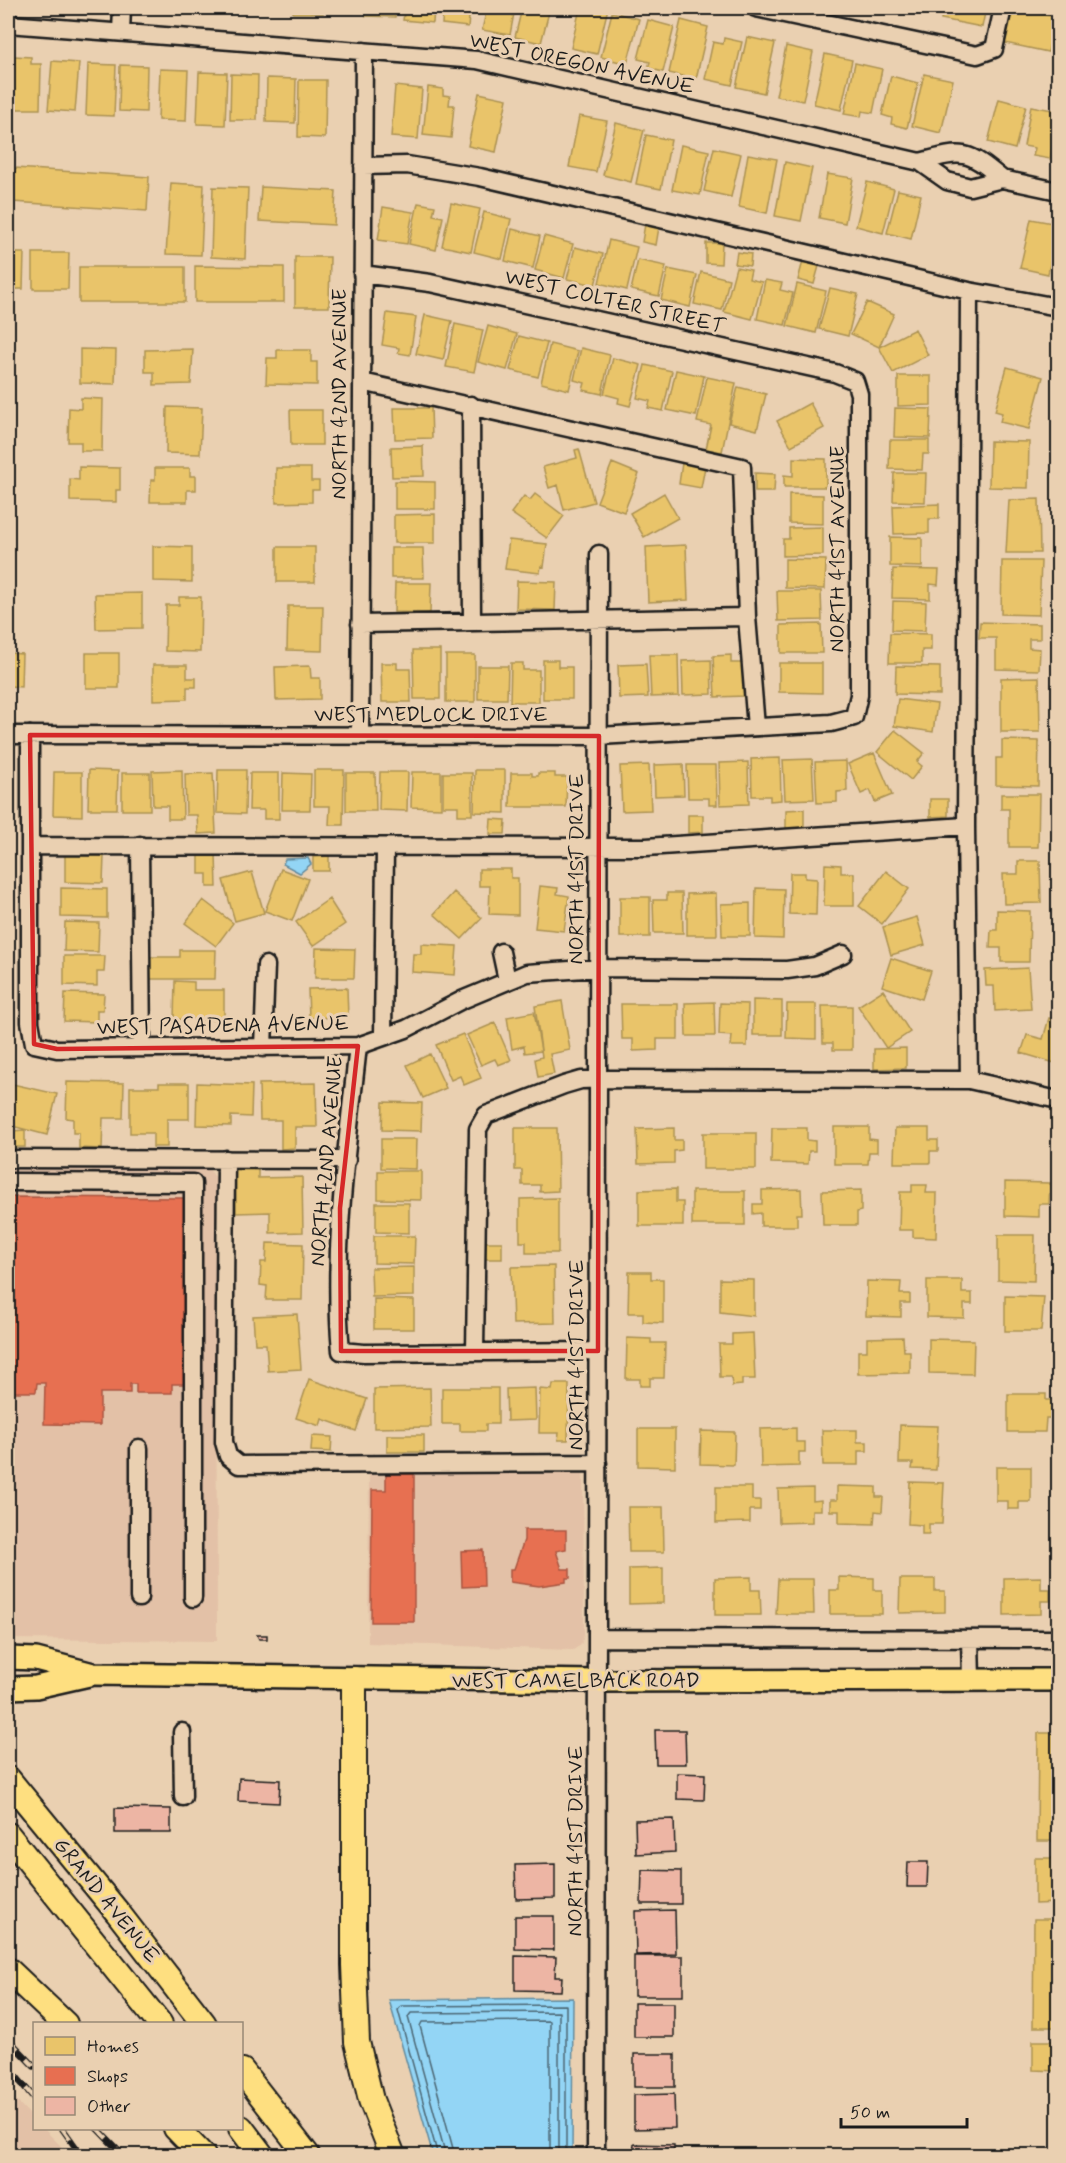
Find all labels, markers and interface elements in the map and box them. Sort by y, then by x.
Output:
street label: WEST OREGON AVENUE [467,26,697,102]
street label: WEST COLTER STREET [502,263,728,341]
street label: NORTH 42ND AVENUE [326,288,354,500]
street label: NORTH 41ST AVENUE [824,446,852,652]
street label: WEST MEDLOCK DRIVE [314,701,548,729]
street label: NORTH 41ST DRIVE [563,773,591,965]
street label: WEST PASADENA AVENUE [97,1010,349,1042]
street label: NORTH 42ND AVENUE [304,1055,350,1267]
street label: NORTH 41ST DRIVE [563,1259,591,1451]
street label: WEST CAMELBACK ROAD [452,1667,700,1695]
street label: NORTH 41ST DRIVE [562,1745,590,1937]
street label: GRAND AVENUE [47,1832,166,1969]
legend [33,2022,243,2130]
text: Homes [87,2035,139,2059]
text: Shops [87,2065,128,2089]
scale bar [841,2091,967,2129]
text: Other [87,2095,131,2119]
text: 50 m [850,2101,890,2125]

